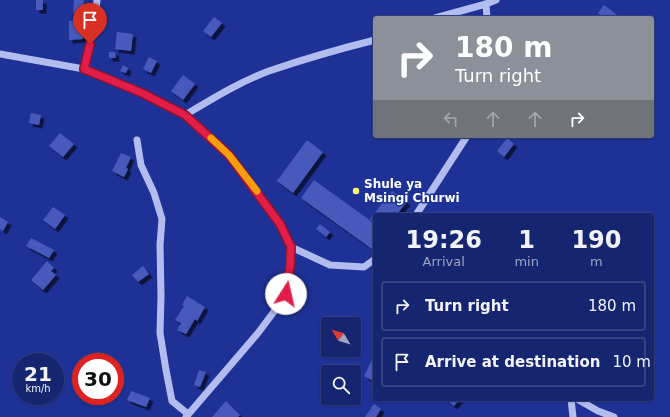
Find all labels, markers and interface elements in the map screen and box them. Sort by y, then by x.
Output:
pin [73,3,107,44]
icon: arrive [79,9,101,31]
text: 180 m [455,31,552,64]
icon: right [389,32,441,84]
text: Turn right [455,65,541,86]
icon: left [440,108,462,130]
icon: ahead [482,108,504,130]
icon: ahead [524,108,546,130]
icon: right [566,108,588,130]
place label: Shule ya Msingi Churwi [364,177,460,205]
marker: Shule ya Msingi Churwi [351,186,361,196]
text: 19:26 [405,226,482,254]
text: 1 [518,226,535,254]
text: 190 [571,226,621,254]
text: Arrival [423,254,465,269]
text: min [514,254,539,269]
text: m [590,254,603,269]
position arrow [265,273,307,315]
icon: right [391,295,413,317]
text: Turn right [425,297,509,315]
text: 180 m [588,297,636,315]
north arrow [321,317,361,357]
map controls [321,317,361,405]
icon: arrive [391,351,413,373]
speed limit sign: 30 [72,353,124,405]
text: Arrive at destination [425,353,600,371]
text: 10 m [612,353,651,371]
text: 21 [24,362,52,386]
button: search [321,365,361,405]
text: km/h [25,383,51,394]

